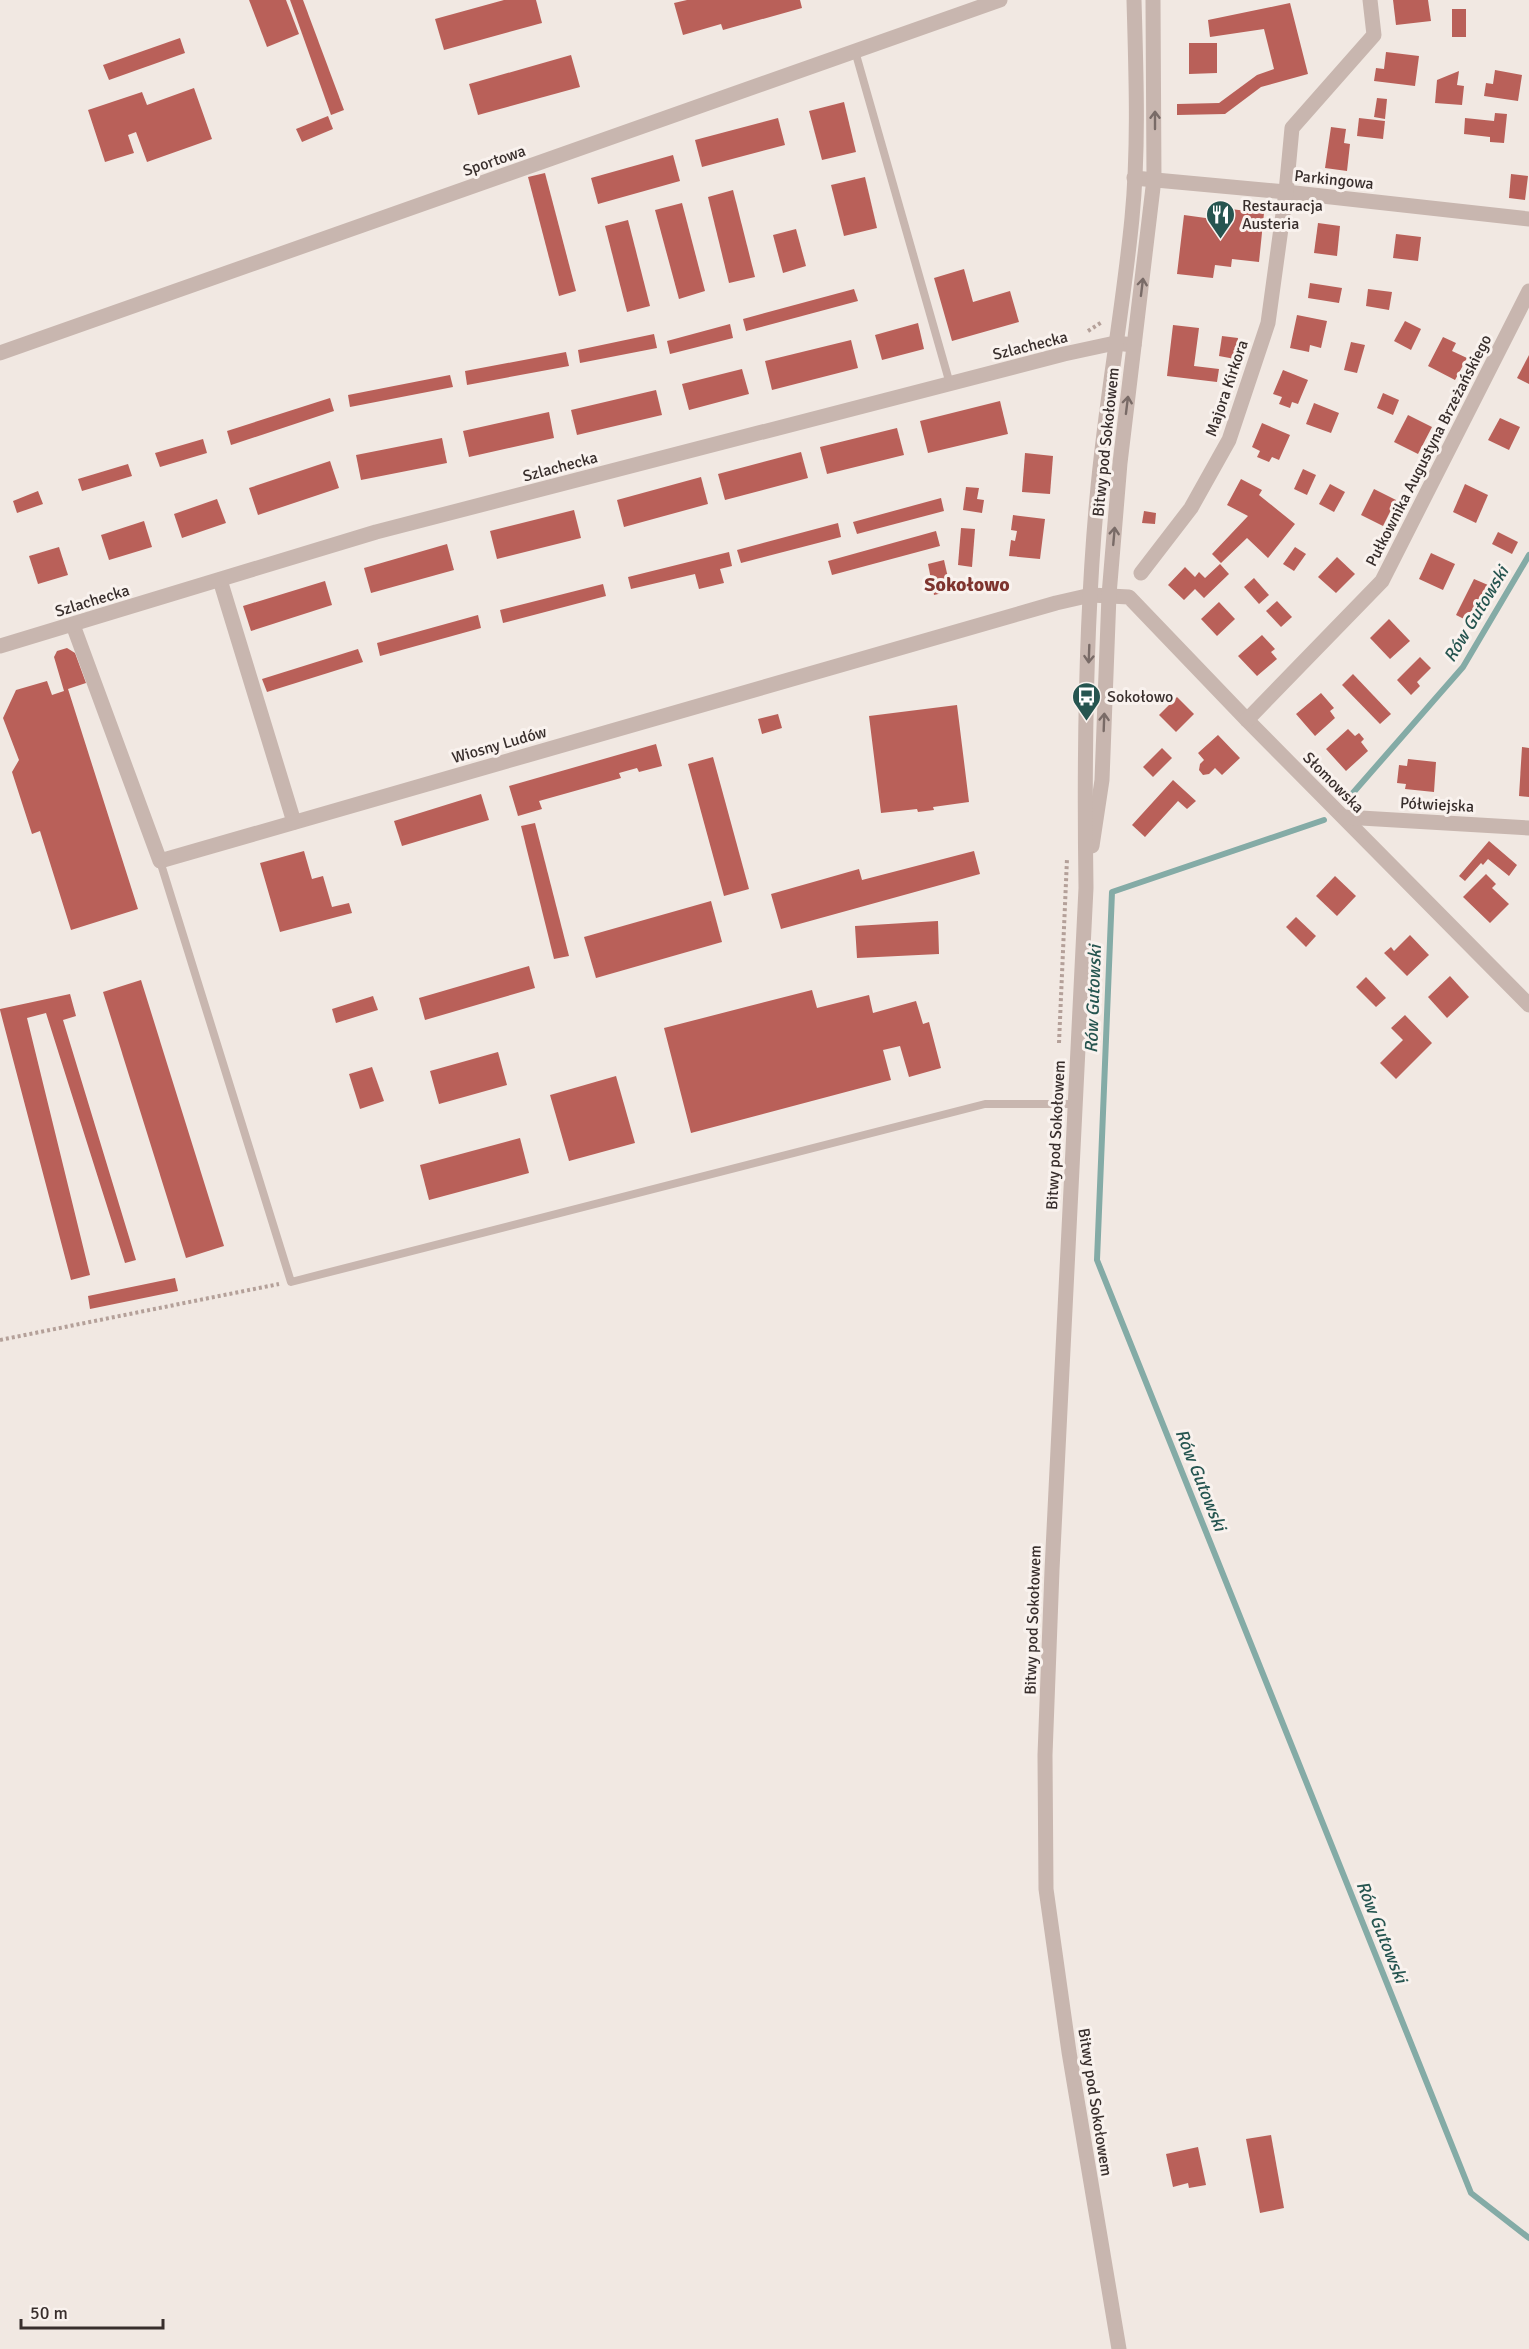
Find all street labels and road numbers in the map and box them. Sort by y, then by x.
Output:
street label: Sportowa [460,141,528,181]
street label: Parkingowa [1293,166,1375,194]
street label: Szlachecka [991,327,1070,365]
street label: Pułkownika Augustyna Brzeżańskiego [1362,331,1496,570]
street label: Majora Kirkora [1201,337,1253,439]
street label: Bitwy pod Sokołowem [1088,367,1124,518]
street label: Szlachecka [521,447,600,487]
street label: Szlachecka [53,580,132,622]
street label: Wiosny Ludów [450,722,549,768]
street label: Słomowska [1299,748,1368,817]
street label: Półwiejska [1399,793,1475,817]
street label: Bitwy pod Sokołowem [1042,1060,1070,1210]
street label: Bitwy pod Sokołowem [1020,1545,1046,1695]
street label: Bitwy pod Sokołowem [1073,2027,1117,2178]

